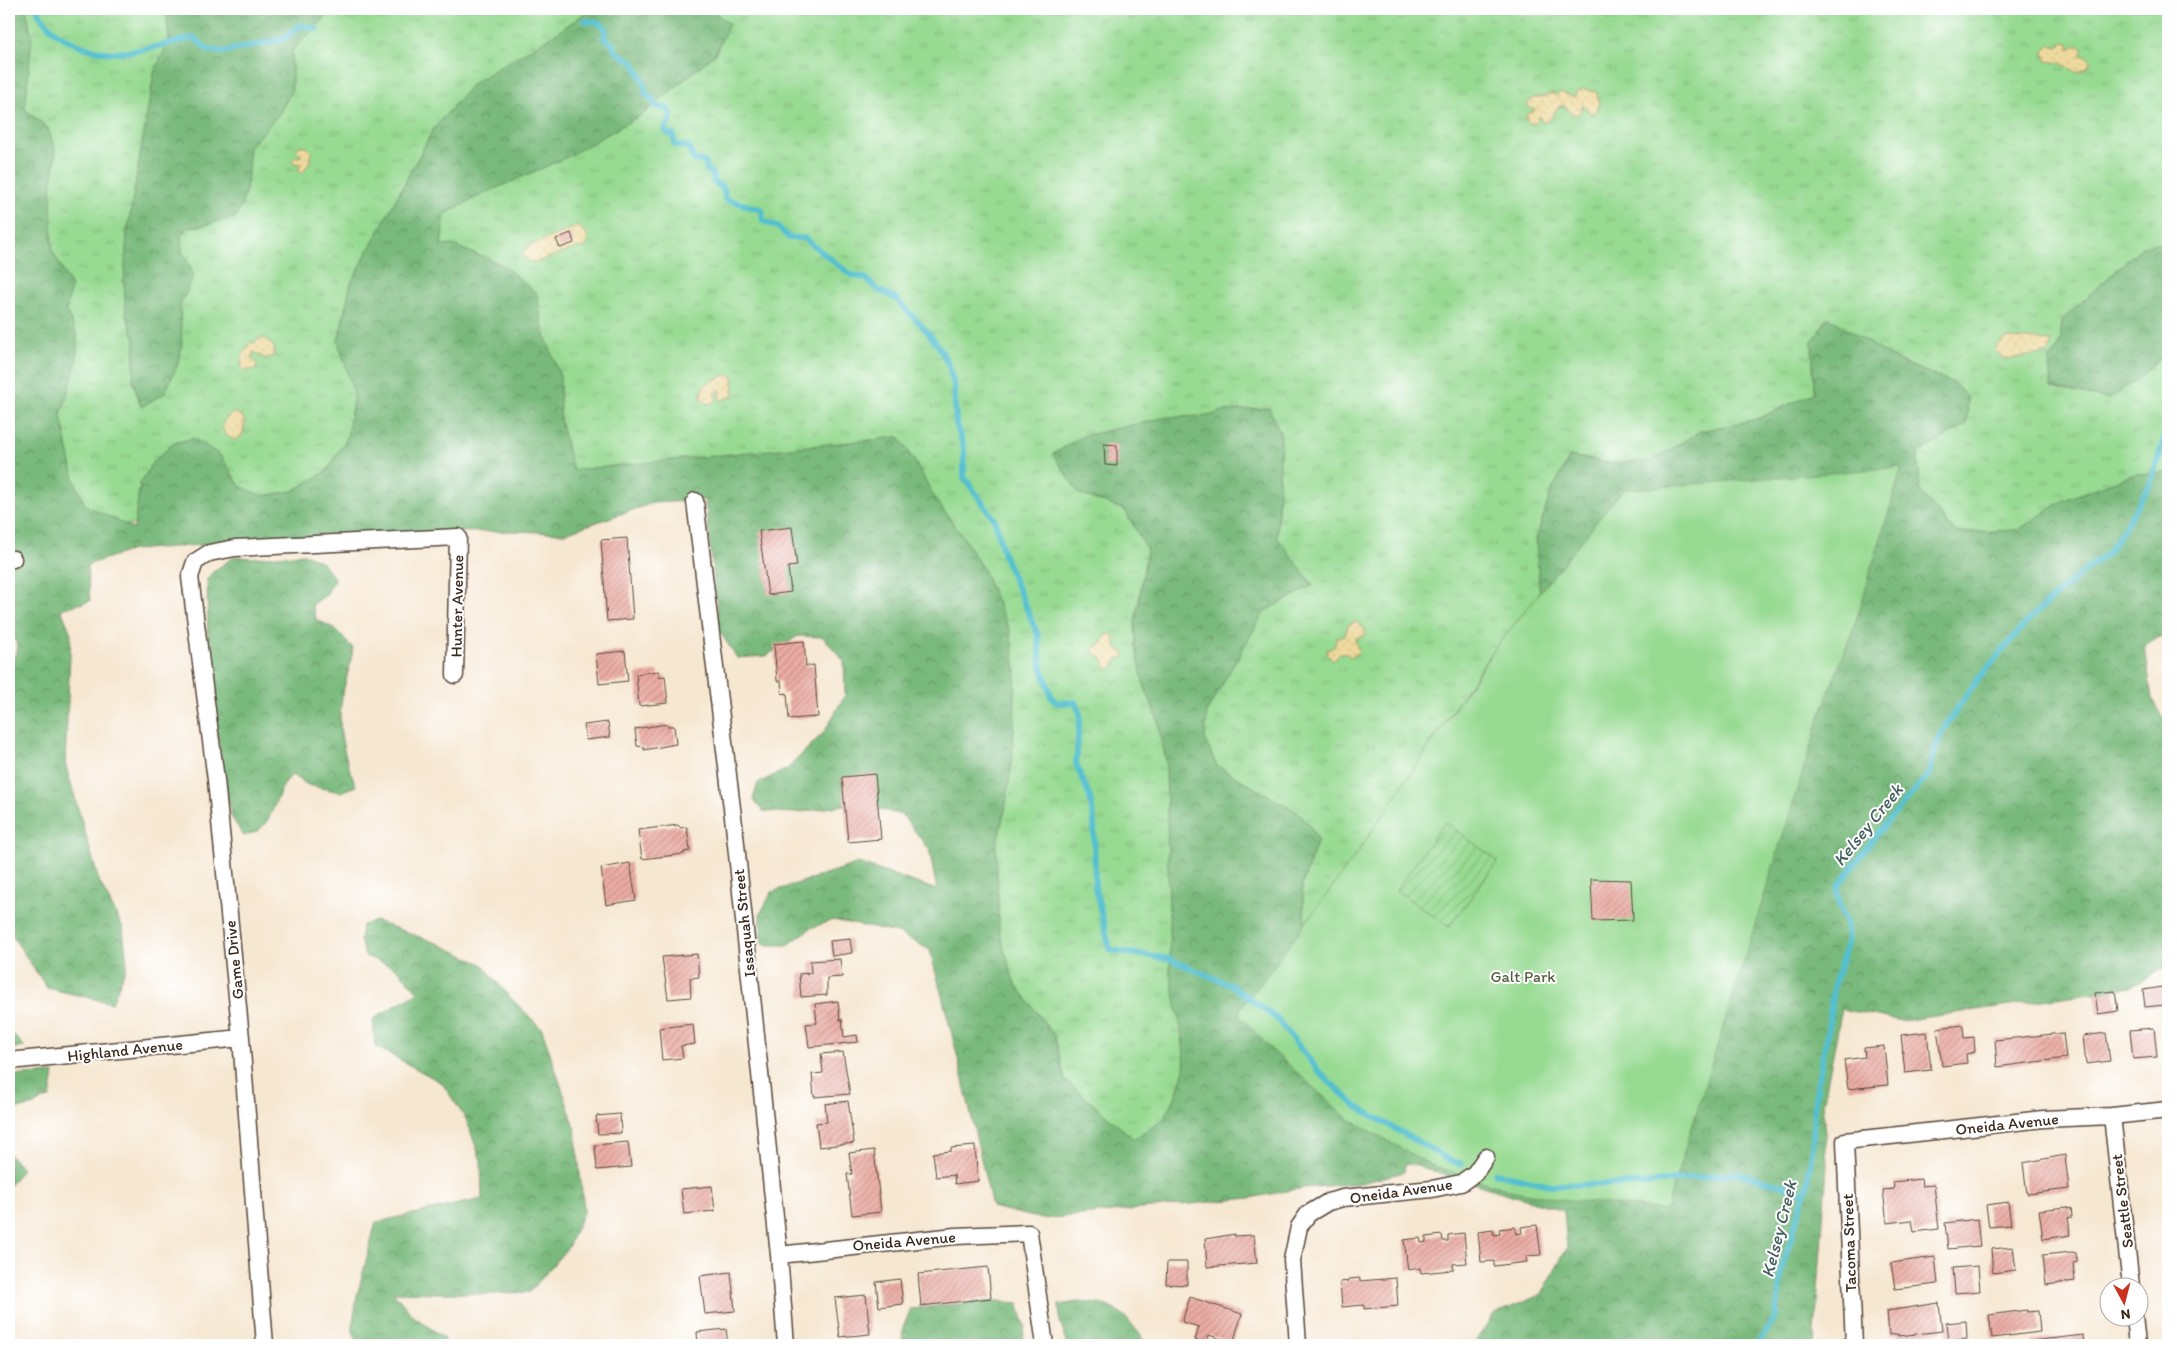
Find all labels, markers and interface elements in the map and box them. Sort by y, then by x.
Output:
street label: Hunter Avenue [447,555,467,657]
water label: Kelsey Creek [1828,778,1909,870]
street label: Issaquah Street [729,868,759,978]
street label: Game Drive [220,920,248,1000]
park label: Galt Park [1490,967,1556,986]
street label: Highland Avenue [66,1034,184,1066]
street label: Oneida Avenue [1954,1109,2060,1139]
street label: Seattle Street [2107,1153,2137,1249]
street label: Oneida Avenue [1348,1174,1454,1208]
water label: Kelsey Creek [1756,1176,1802,1280]
street label: Tacoma Street [1838,1193,1860,1293]
street label: Oneida Avenue [852,1227,957,1255]
north arrow [2100,1276,2150,1326]
text: N [2120,1305,2131,1323]

